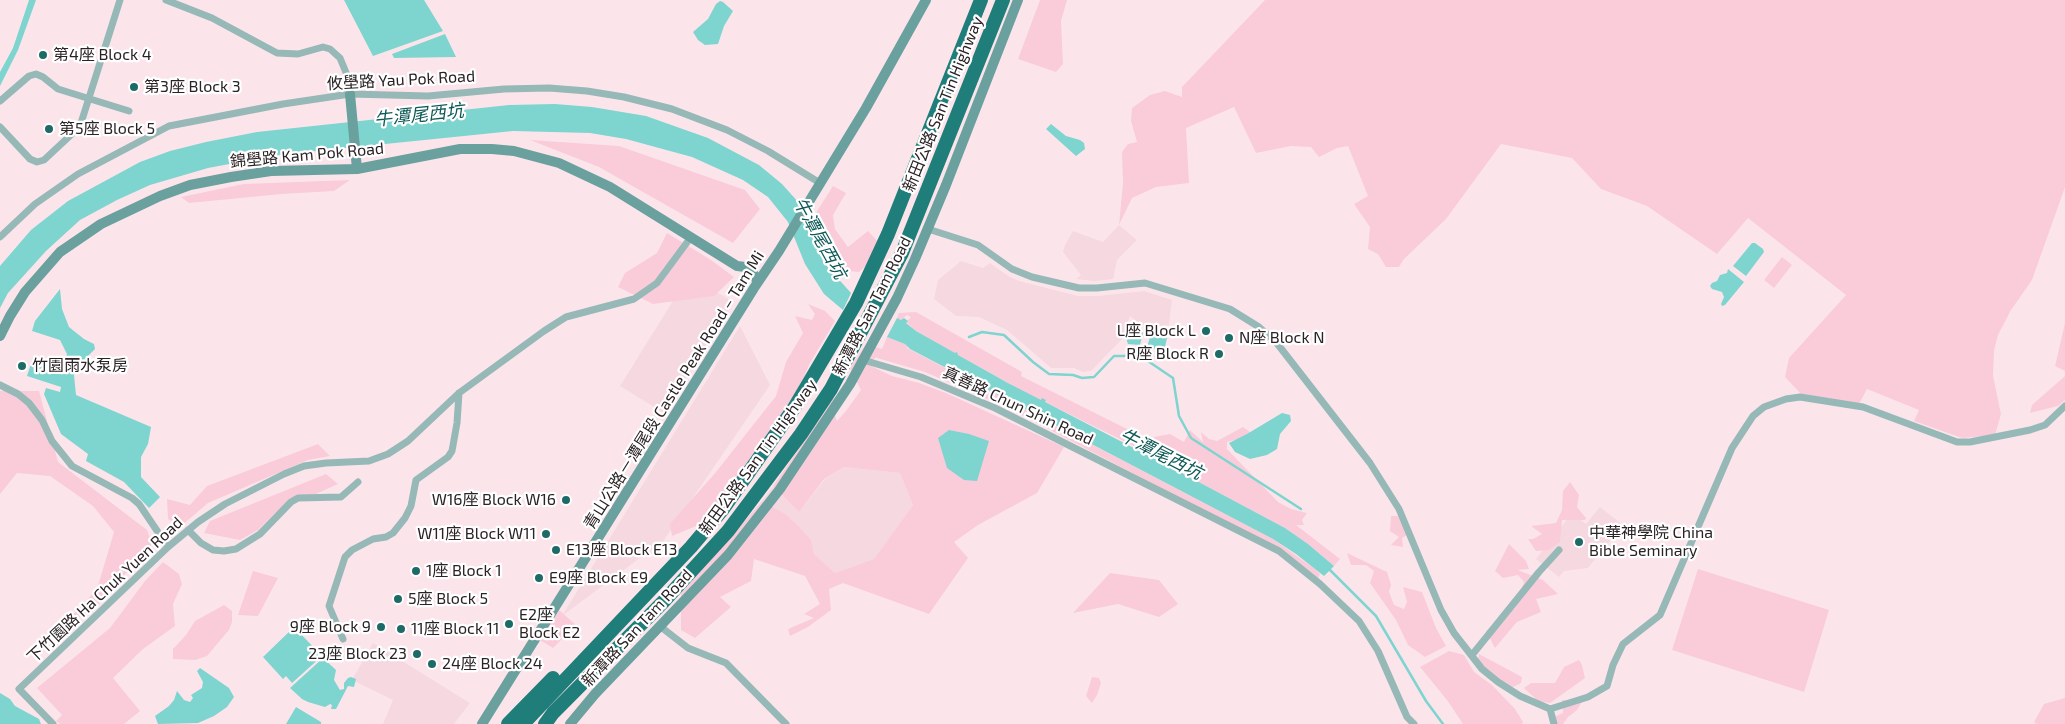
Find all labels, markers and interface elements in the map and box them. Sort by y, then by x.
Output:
street label: 新田公路 San Tin Highway [899,13,987,195]
place label: 第4座 Block 4 [53,45,152,65]
marker: 第4座 Block 4 [37,49,49,61]
street label: 攸壆路 Yau Pok Road [326,67,476,93]
place label: 第3座 Block 3 [144,77,241,97]
marker: 第3座 Block 3 [128,81,140,93]
water label: 牛潭尾西坑 [373,100,465,130]
place label: 第5座 Block 5 [59,119,155,139]
marker: 第5座 Block 5 [43,123,55,135]
street label: 錦壆路 Kam Pok Road [229,139,385,171]
water label: 牛潭尾西坑 [789,193,851,283]
street label: 新潭路 San Tam Road [829,233,915,379]
street label: 青山公路－潭尾段 Castle Peak Road – Tam Mi [580,247,768,533]
place label: L座 Block L [1117,321,1196,341]
marker: L座 Block L [1200,325,1212,337]
place label: N座 Block N [1239,328,1324,348]
marker: N座 Block N [1223,332,1235,344]
place label: R座 Block R [1126,344,1209,364]
marker: R座 Block R [1213,348,1225,360]
place label: 竹園雨水泵房 [32,356,128,376]
marker: 竹園雨水泵房 [16,360,28,372]
street label: 真善路 Chun Shin Road [940,363,1096,449]
street label: 新田公路 San Tin Highway [695,375,821,539]
water label: 牛潭尾西坑 [1116,424,1206,484]
place label: W16座 Block W16 [432,490,556,510]
marker: W16座 Block W16 [560,494,572,506]
street label: 下竹園路 Ha Chuk Yuen Road [23,513,187,667]
place label: 中華神學院 China Bible Seminary [1589,523,1713,561]
place label: W11座 Block W11 [417,524,536,544]
marker: W11座 Block W11 [540,528,552,540]
marker: 中華神學院 China Bible Seminary [1573,536,1585,548]
place label: E13座 Block E13 [566,540,677,560]
marker: E13座 Block E13 [550,544,562,556]
place label: 1座 Block 1 [426,561,502,581]
marker: 1座 Block 1 [410,565,422,577]
street label: 新潭路 San Tam Road [578,565,696,691]
place label: E9座 Block E9 [549,568,648,588]
marker: E9座 Block E9 [533,572,545,584]
place label: 5座 Block 5 [408,589,488,609]
marker: 5座 Block 5 [392,593,404,605]
place label: E2座 Block E2 [519,605,580,643]
place label: 9座 Block 9 [290,617,371,637]
marker: E2座 Block E2 [503,618,515,630]
place label: 11座 Block 11 [411,619,499,639]
marker: 9座 Block 9 [375,621,387,633]
marker: 11座 Block 11 [395,623,407,635]
place label: 23座 Block 23 [308,644,407,664]
marker: 23座 Block 23 [411,648,423,660]
place label: 24座 Block 24 [442,654,543,674]
marker: 24座 Block 24 [426,658,438,670]

